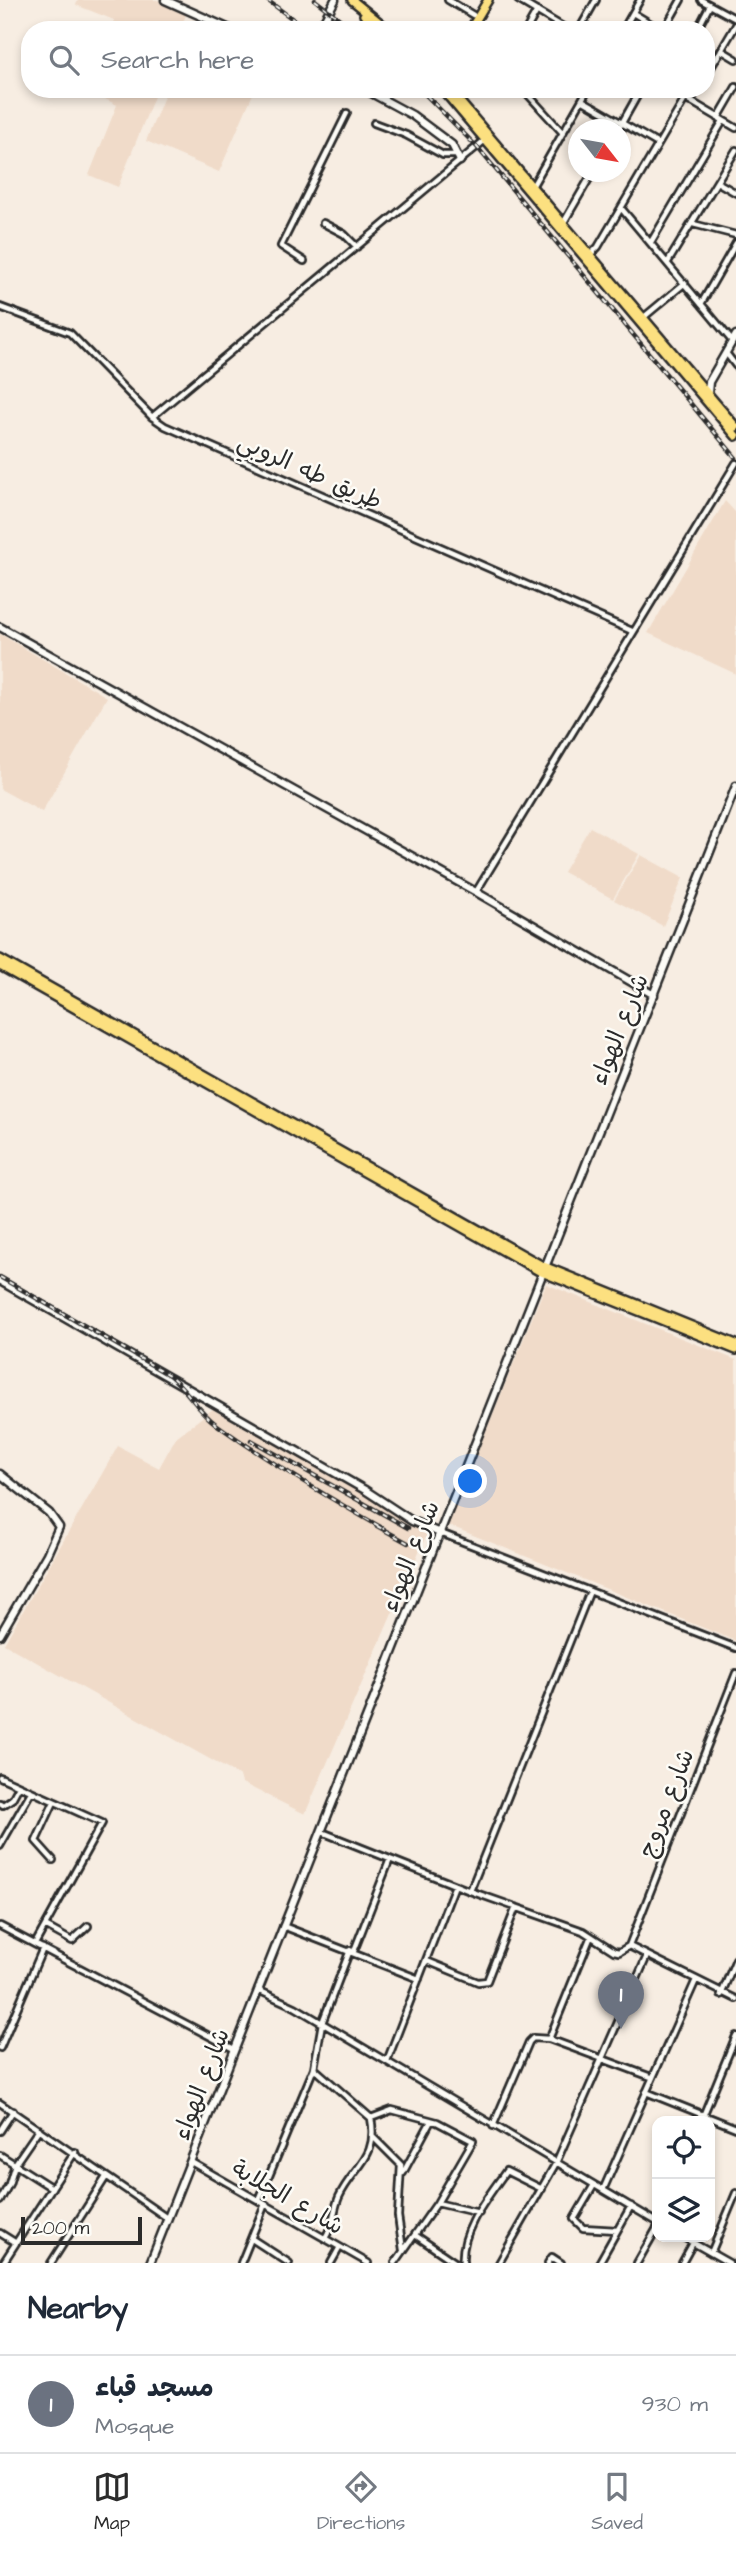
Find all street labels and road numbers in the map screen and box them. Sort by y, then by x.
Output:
street label: طريق طه الروبي [231,425,387,522]
street label: شارع الهواء [582,969,658,1090]
street label: شارع الهواء [373,1496,449,1617]
street label: شارع مروج [631,1744,703,1863]
street label: شارع الهواء [165,2024,239,2145]
street label: شارع الجلابة [225,2152,350,2244]

